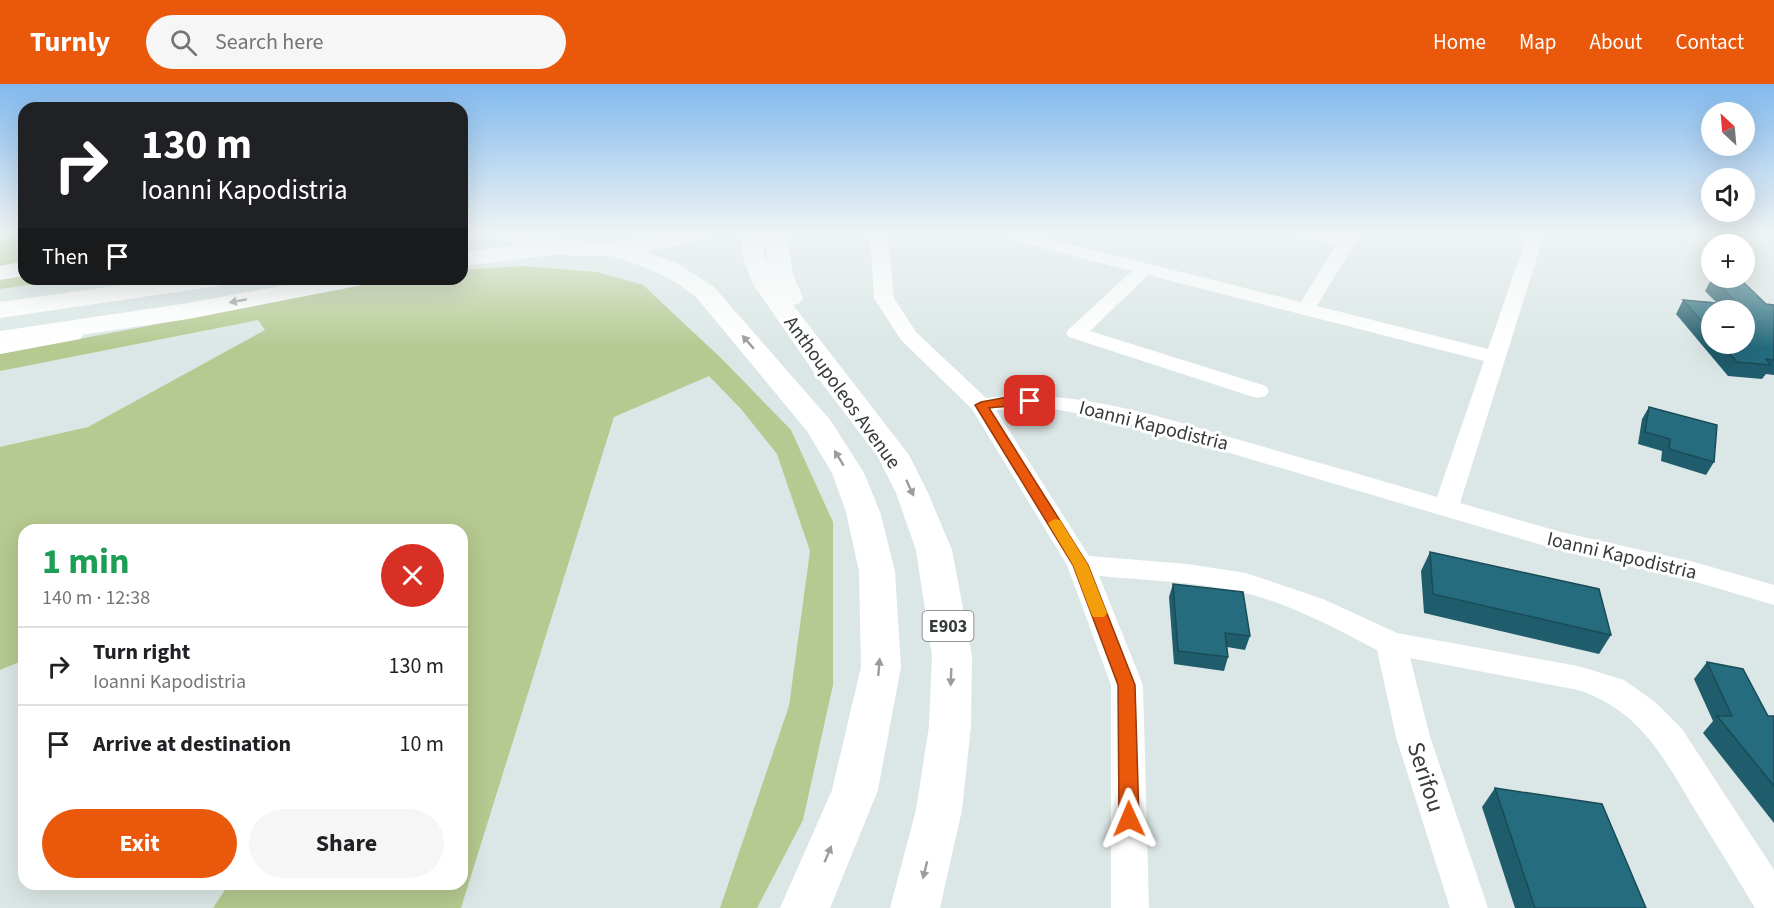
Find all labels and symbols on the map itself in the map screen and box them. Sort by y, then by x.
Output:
north arrow [1701,102,1755,156]
one-way arrow [228,297,247,306]
street label: Anthoupoleos Avenue [777,310,907,475]
one-way arrow [742,335,755,350]
pin [1004,375,1055,426]
street label: Ioanni Kapodistria [1076,394,1231,458]
one-way arrow [834,449,844,466]
one-way arrow [905,480,914,497]
street label: Ioanni Kapodistria [1544,525,1699,587]
road number: E903 [922,611,974,641]
one-way arrow [874,657,884,676]
one-way arrow [947,668,956,687]
street label: Serifou [1398,738,1453,817]
position arrow [1097,787,1161,851]
one-way arrow [824,845,833,863]
one-way arrow [919,860,929,879]

